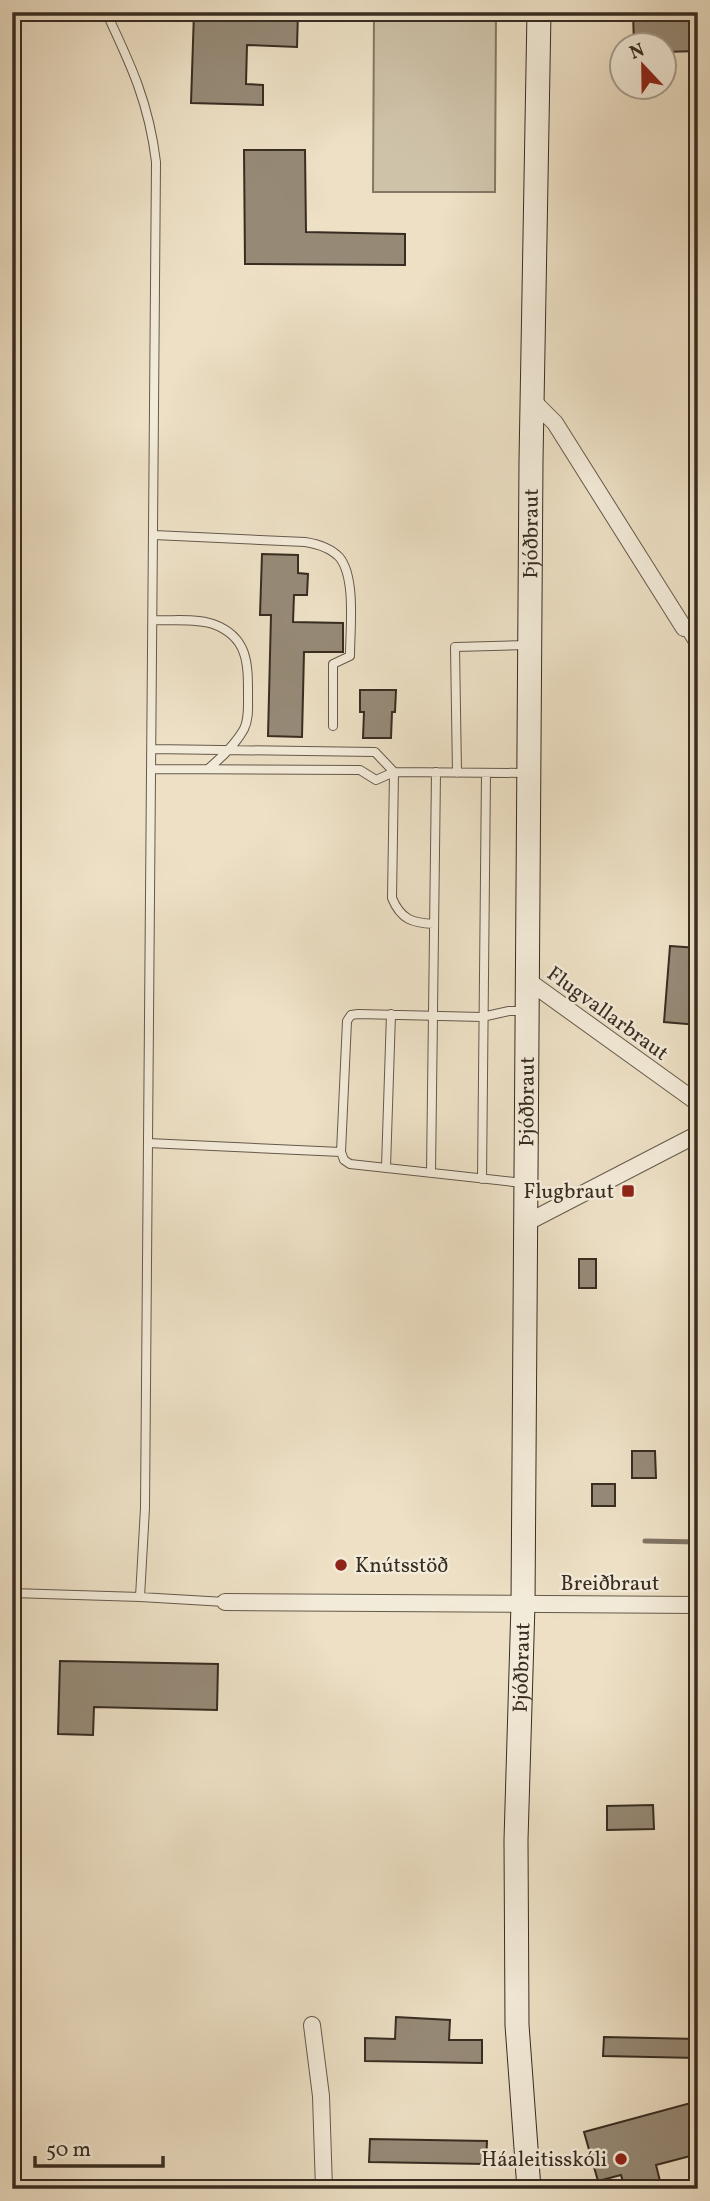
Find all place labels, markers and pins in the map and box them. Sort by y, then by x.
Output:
place label: Flugbraut [523,1178,614,1207]
marker: Flugbraut [620,1183,636,1199]
place label: Knútsstöð [355,1552,448,1581]
marker: Knútsstöð [333,1557,349,1573]
place label: Háaleitisskóli [481,2146,607,2175]
marker: Háaleitisskóli [613,2151,629,2167]

